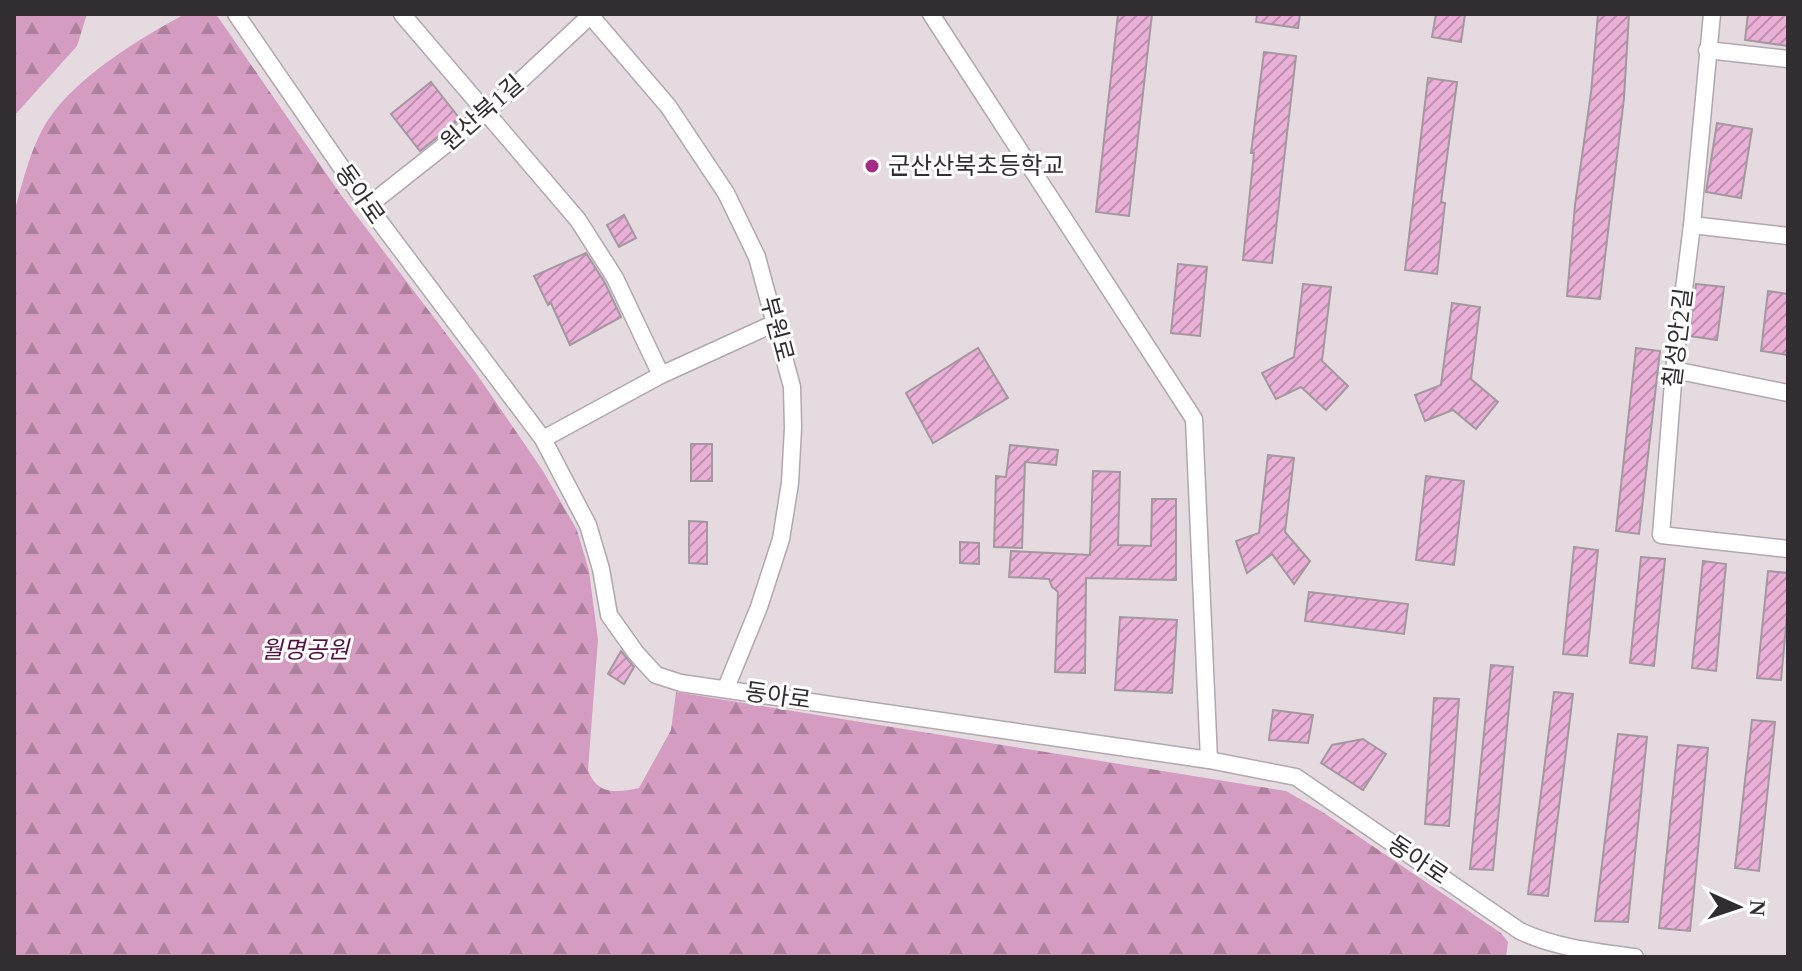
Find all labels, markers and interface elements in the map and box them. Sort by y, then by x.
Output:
street label: 원산북1길 [436,70,528,156]
place label: 군산산북초등학교 [888,153,1065,179]
marker: 군산산북초등학교 [863,157,881,175]
street label: 동아로 [330,159,390,229]
street label: 칠성안2길 [1659,287,1697,389]
street label: 부원로 [756,294,798,364]
park label: 월명공원 [261,637,351,663]
street label: 동아로 [743,679,813,713]
street label: 동아로 [1383,831,1453,889]
north arrow [1698,867,1778,947]
text: N [1745,899,1770,917]

